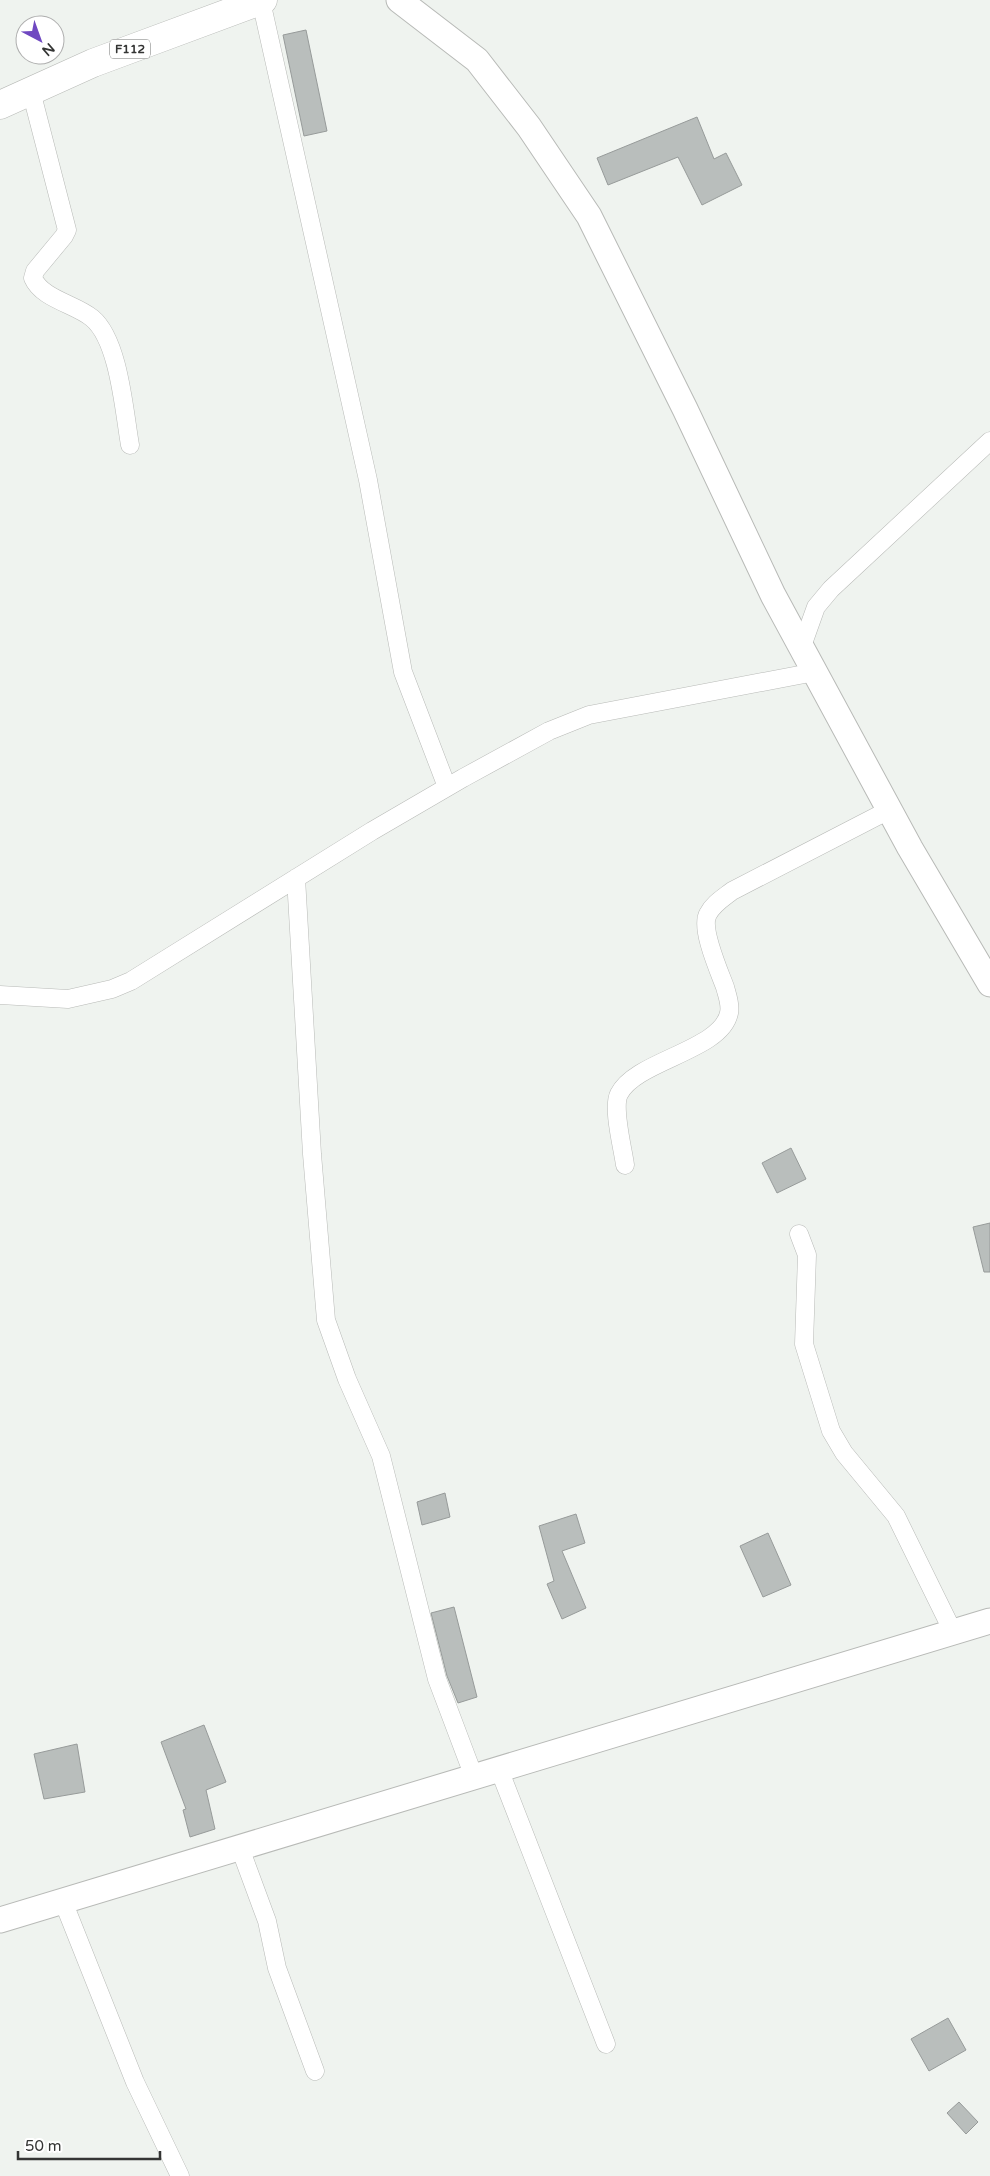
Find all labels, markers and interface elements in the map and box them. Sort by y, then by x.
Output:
north arrow [15,15,65,65]
text: N [38,39,58,60]
road number: F112 [110,40,150,59]
scale bar [18,2128,160,2160]
text: 50 m [25,2137,62,2155]

